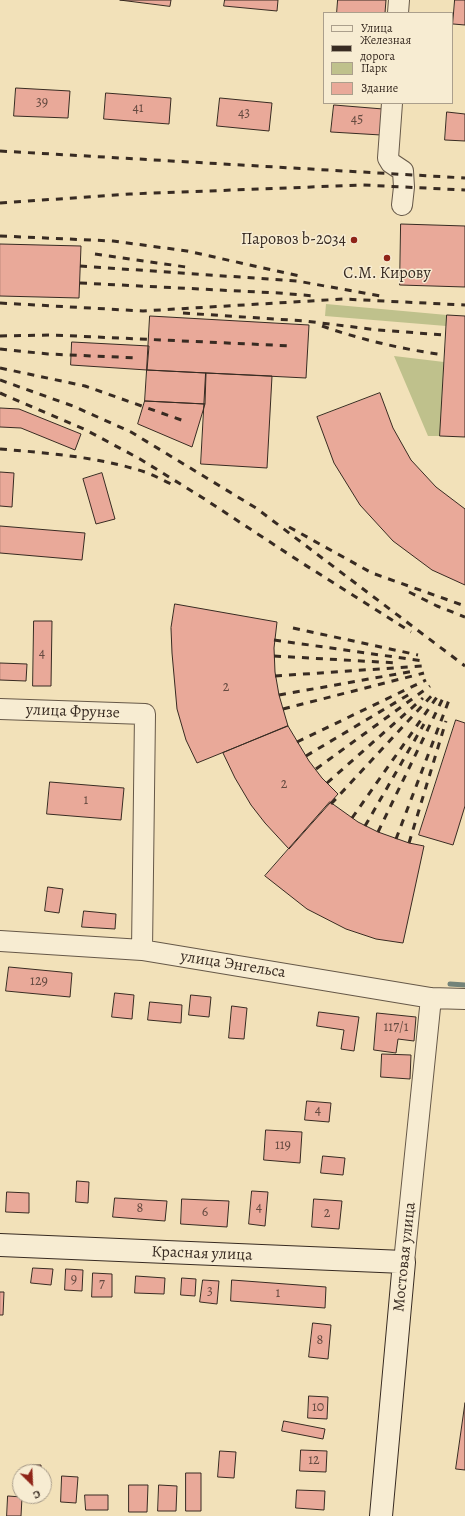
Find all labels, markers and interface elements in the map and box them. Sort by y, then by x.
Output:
legend [323,12,453,104]
text: Улица [361,20,392,36]
text: Железная дорога [360,32,411,64]
text: Парк [361,60,387,76]
text: Здание [361,80,398,96]
house number: 39 [36,95,48,111]
house number: 41 [132,101,144,117]
house number: 43 [238,106,250,122]
house number: 45 [351,112,363,128]
place label: Паровоз b-2034 [241,230,346,250]
marker: Паровоз b-2034 [349,235,359,245]
marker: С.М. Кирову [382,253,392,263]
place label: С.М. Кирову [343,264,431,284]
house number: 4 [39,646,45,662]
house number: 2 [223,680,229,696]
street label: улица Фрунзе [26,701,120,723]
house number: 2 [281,777,287,793]
house number: 1 [84,793,88,809]
street label: улица Энгельса [179,947,287,983]
house number: 129 [30,974,48,990]
house number: 117/1 [384,1020,408,1036]
house number: 4 [315,1103,321,1119]
house number: 119 [275,1138,291,1154]
house number: 4 [256,1200,262,1216]
house number: 8 [137,1201,143,1217]
street label: Мостовая улица [390,1201,420,1313]
house number: 6 [202,1205,208,1221]
house number: 2 [324,1206,330,1222]
street label: Красная улица [151,1243,253,1265]
house number: 9 [71,1272,77,1288]
house number: 7 [99,1277,105,1293]
house number: 3 [207,1284,213,1300]
house number: 1 [276,1286,280,1302]
house number: 8 [317,1333,323,1349]
house number: 10 [312,1400,324,1416]
house number: 12 [308,1453,320,1469]
north arrow [12,1464,52,1504]
text: С [31,1486,43,1503]

